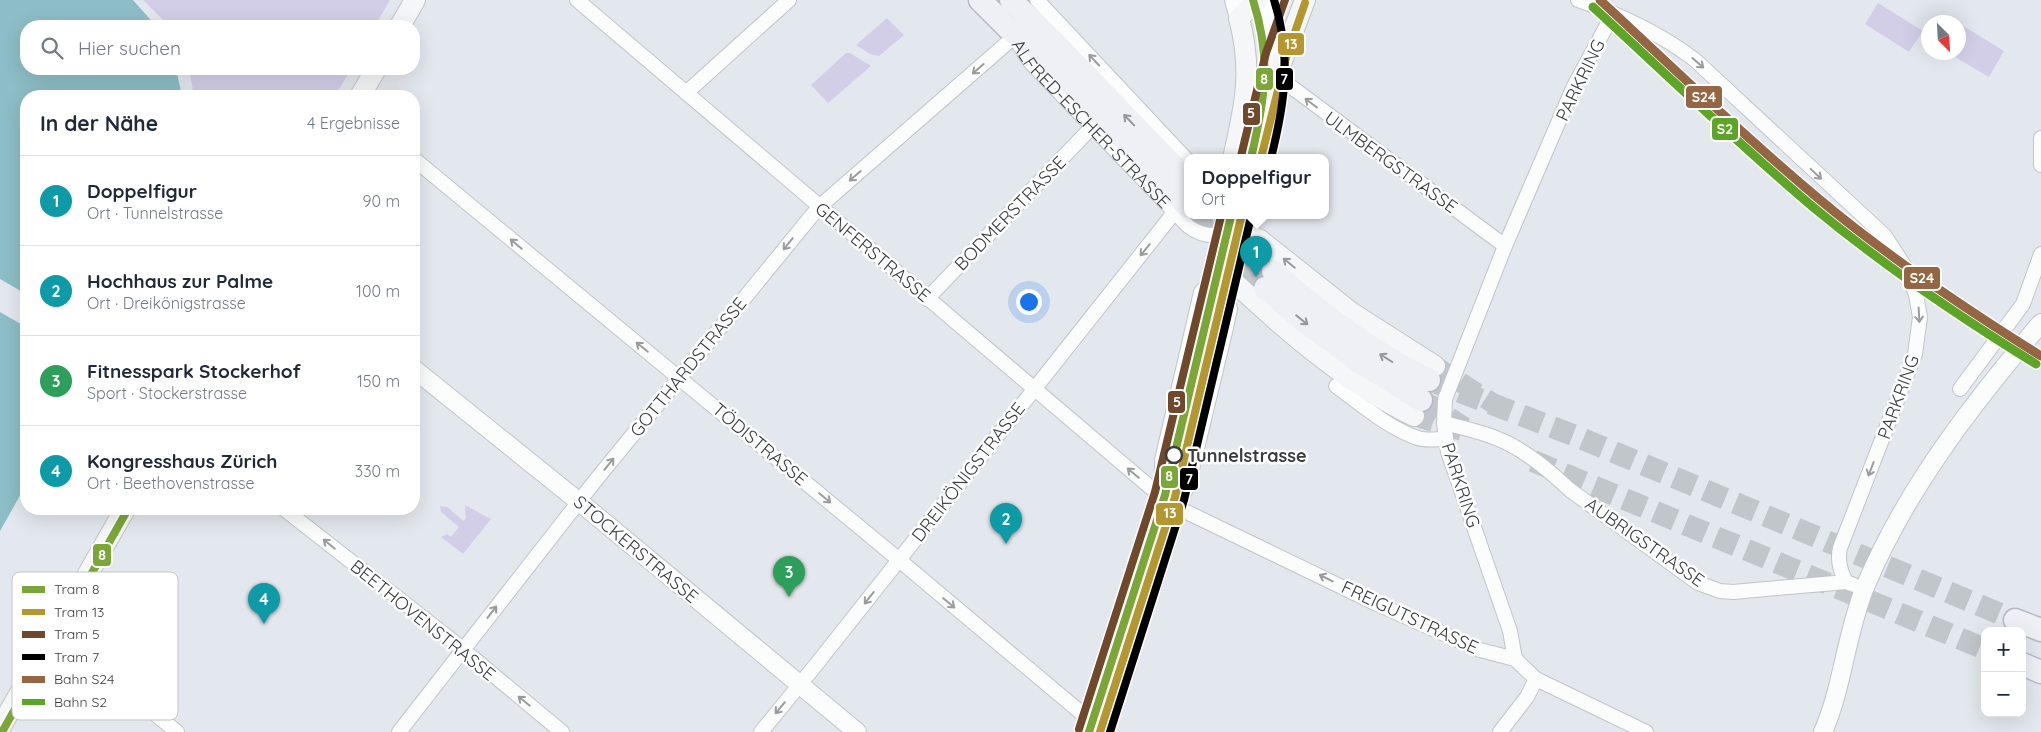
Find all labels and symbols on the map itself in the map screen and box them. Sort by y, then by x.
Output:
north arrow [1921,15,1966,60]
line badge: 13 [1277,32,1305,56]
street label: ALFRED-ESCHER-STRASSE [1007,35,1176,213]
text: 13 [1285,35,1297,53]
street label: PARKRING [1550,35,1610,125]
one-way arrow [1088,54,1100,66]
one-way arrow [1691,57,1704,68]
one-way arrow [971,64,984,75]
line badge: 8 [1255,67,1274,91]
line badge: 7 [1275,67,1294,91]
text: 8 [1260,70,1268,88]
text: 7 [1280,70,1288,88]
line badge: S24 [1685,85,1723,109]
text: S24 [1692,88,1716,106]
one-way arrow [1304,98,1318,108]
line badge: 5 [1242,102,1261,126]
text: 5 [1247,104,1255,122]
street label: ULMBERGSTRASSE [1320,106,1462,218]
one-way arrow [1123,113,1135,126]
line badge: S2 [1711,117,1739,141]
text: S2 [1717,120,1733,138]
street label: BODMERSTRASSE [949,151,1071,275]
one-way arrow [1810,168,1823,180]
one-way arrow [849,170,862,182]
street label: GENFERSTRASSE [811,197,935,307]
pin: 1 [1240,236,1272,277]
one-way arrow [783,237,794,250]
one-way arrow [510,238,523,249]
one-way arrow [1139,243,1150,256]
one-way arrow [1283,258,1296,269]
line badge: S24 [1903,266,1941,290]
text: S24 [1910,269,1934,287]
your location [1016,289,1042,315]
street label: GOTTHARDSTRASSE [625,293,751,441]
one-way arrow [1914,306,1923,322]
one-way arrow [1296,314,1309,325]
one-way arrow [636,341,649,352]
one-way arrow [1379,352,1393,362]
street label: PARKRING [1872,352,1924,442]
line badge: 5 [1167,390,1186,414]
text: 5 [1173,393,1181,411]
street label: TÖDISTRASSE [708,398,812,490]
street label: DREIKÖNIGSTRASSE [906,398,1030,546]
street label: PARKRING [1436,440,1486,530]
place label: Tunnelstrasse [1187,444,1307,467]
marker: Tunnelstrasse [1165,446,1183,464]
one-way arrow [604,458,615,471]
one-way arrow [1866,460,1875,476]
line badge: 8 [1160,465,1179,489]
one-way arrow [1126,467,1139,478]
text: 8 [1165,467,1173,485]
line badge: 7 [1179,467,1199,491]
text: 7 [1185,470,1193,488]
street label: STOCKERSTRASSE [569,490,703,608]
street label: AUBRIGSTRASSE [1581,492,1709,592]
one-way arrow [818,493,831,504]
line badge: 13 [1155,502,1184,526]
pin: 2 [990,503,1022,544]
text: 13 [1164,504,1176,522]
one-way arrow [323,539,336,550]
line badge: 8 [92,543,112,567]
text: 8 [98,546,106,564]
street label: BEETHOVENSTRASSE [346,554,500,686]
pin: 3 [773,556,805,597]
legend [12,572,178,720]
one-way arrow [1319,573,1334,582]
street label: FREIGUTSTRASSE [1338,575,1482,659]
text: Tram 8 [54,580,99,598]
pin: 4 [248,583,280,624]
one-way arrow [863,592,874,605]
one-way arrow [942,597,955,608]
text: Tram 13 [54,603,104,621]
one-way arrow [487,606,498,619]
text: Tram 5 [54,625,100,643]
text: Tram 7 [54,648,99,666]
text: Bahn S24 [54,670,114,688]
text: Bahn S2 [54,693,107,711]
one-way arrow [518,696,531,707]
one-way arrow [775,702,786,715]

